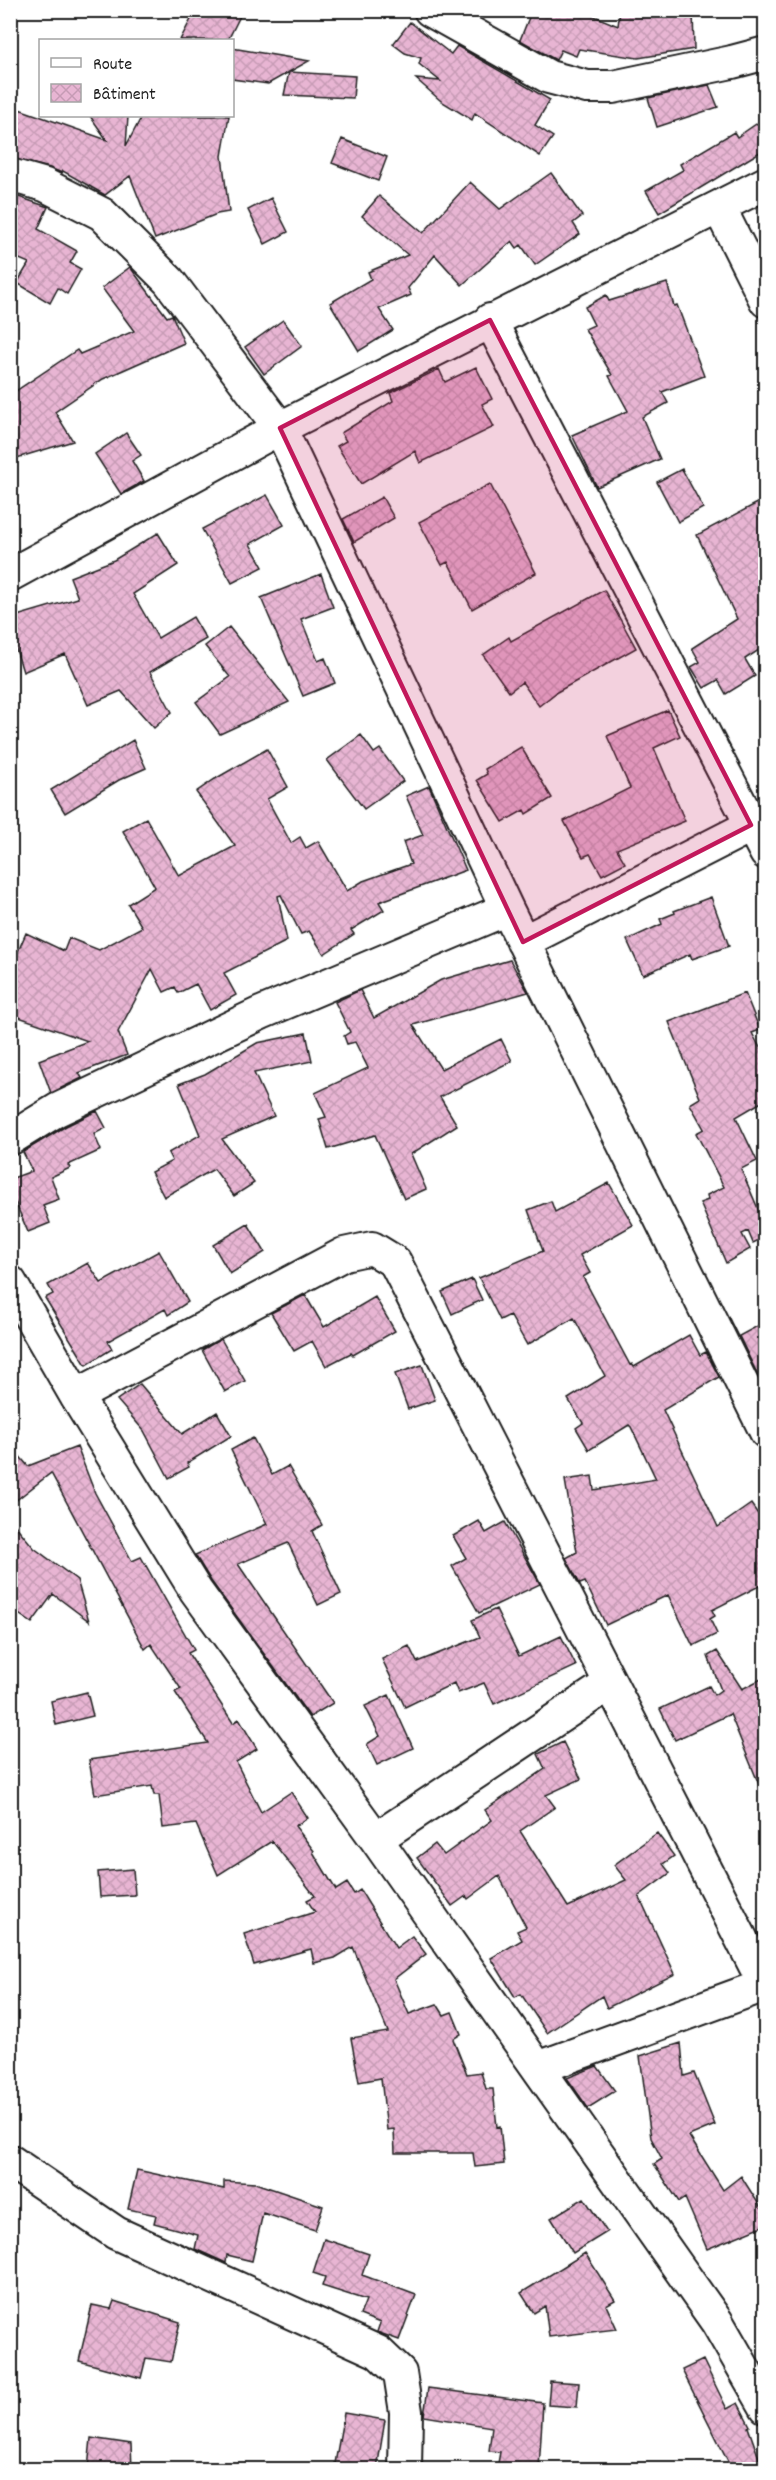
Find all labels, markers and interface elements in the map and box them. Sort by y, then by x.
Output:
legend [39,39,234,117]
text: Route [93,53,132,78]
text: Bâtiment [93,83,156,108]

